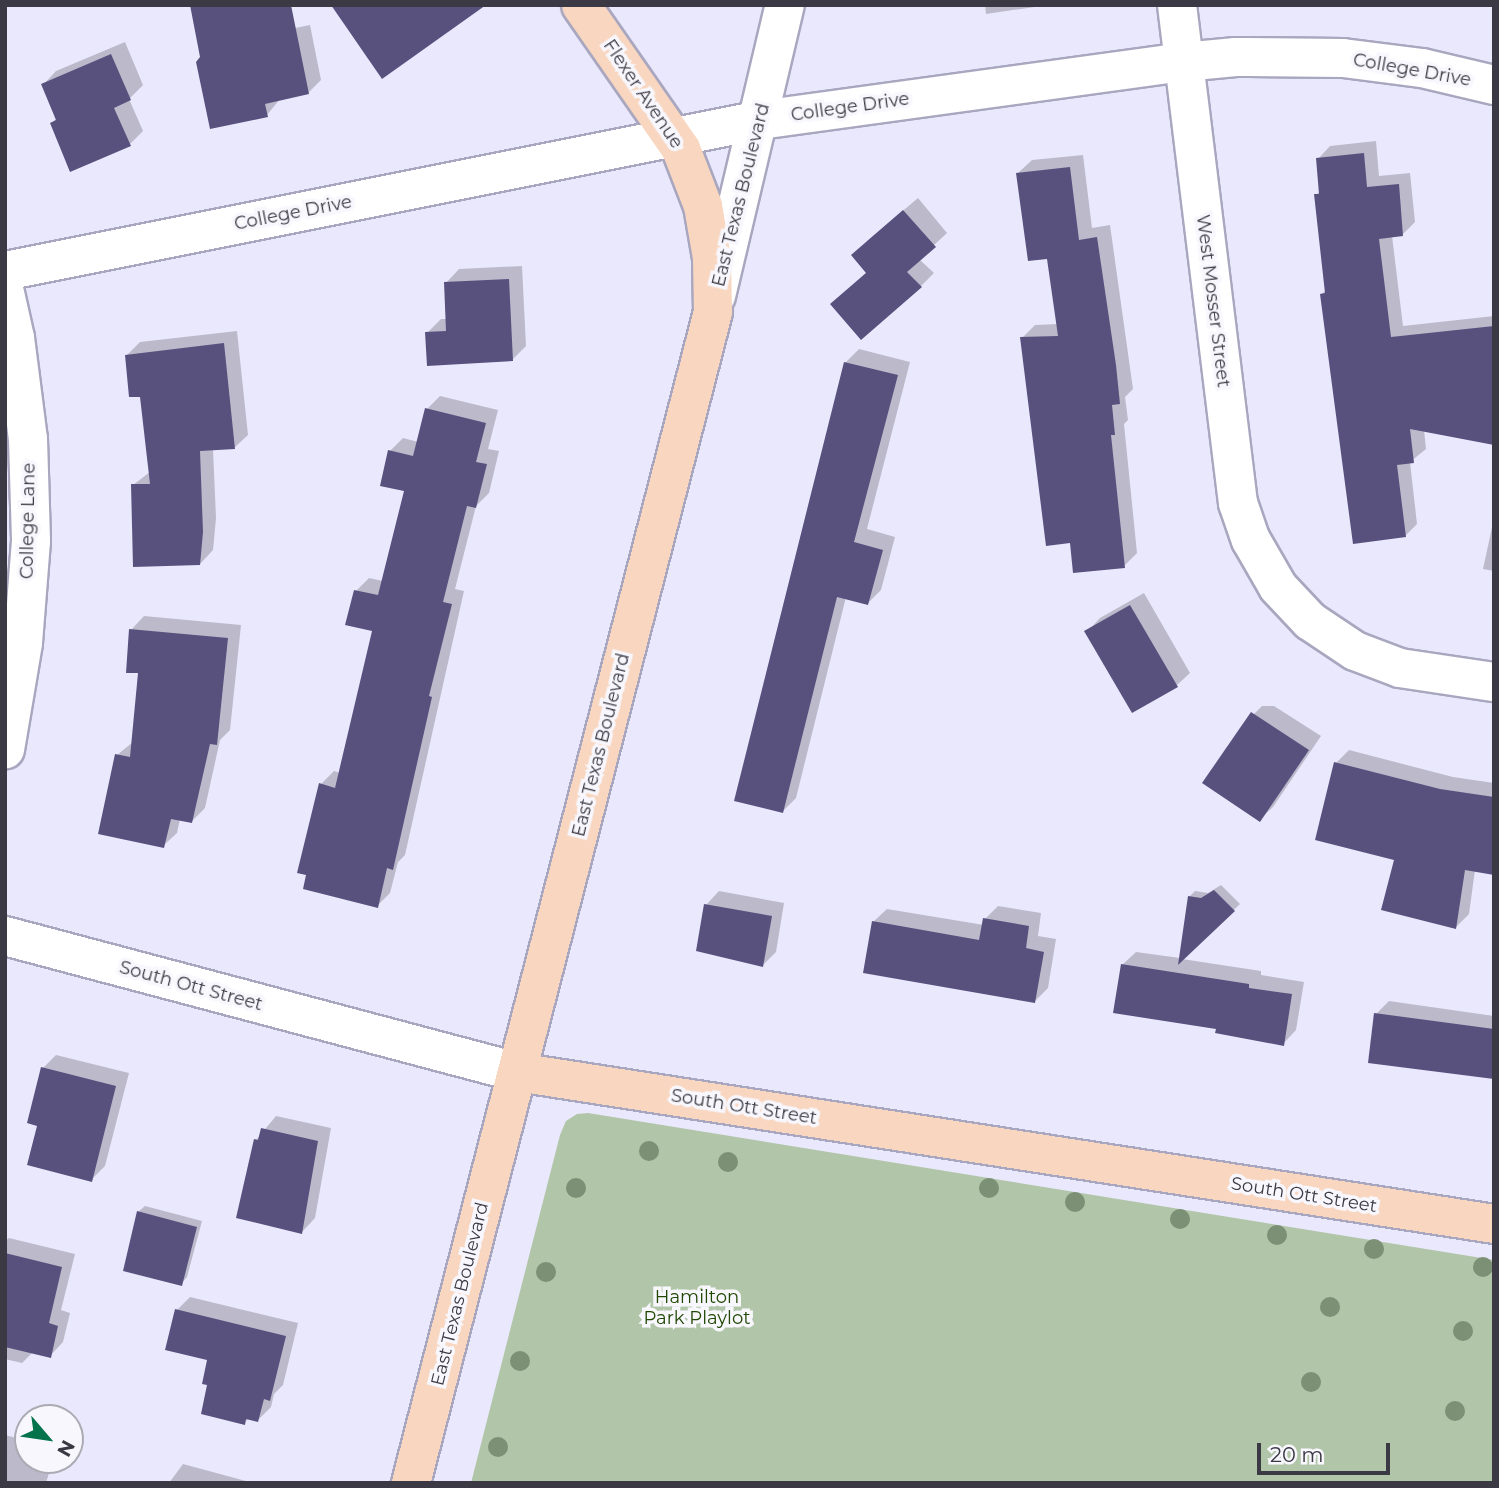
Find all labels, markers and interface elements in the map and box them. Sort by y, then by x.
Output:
street label: Flexer Avenue [599,35,687,153]
street label: College Drive [1351,49,1473,91]
street label: College Drive [789,88,911,126]
street label: East Texas Boulevard [708,101,774,289]
street label: College Drive [232,191,354,235]
street label: West Mosser Street [1192,213,1234,389]
street label: College Lane [16,463,40,579]
street label: East Texas Boulevard [568,651,634,839]
street label: South Ott Street [117,957,265,1015]
street label: South Ott Street [670,1085,818,1129]
street label: South Ott Street [1230,1173,1378,1217]
street label: East Texas Boulevard [427,1200,493,1388]
park label: Hamilton Park Playlot [643,1287,751,1330]
north arrow [14,1404,84,1474]
scale bar [1261,1428,1394,1472]
text: N [52,1436,80,1461]
text: 20 m [1270,1442,1324,1467]

